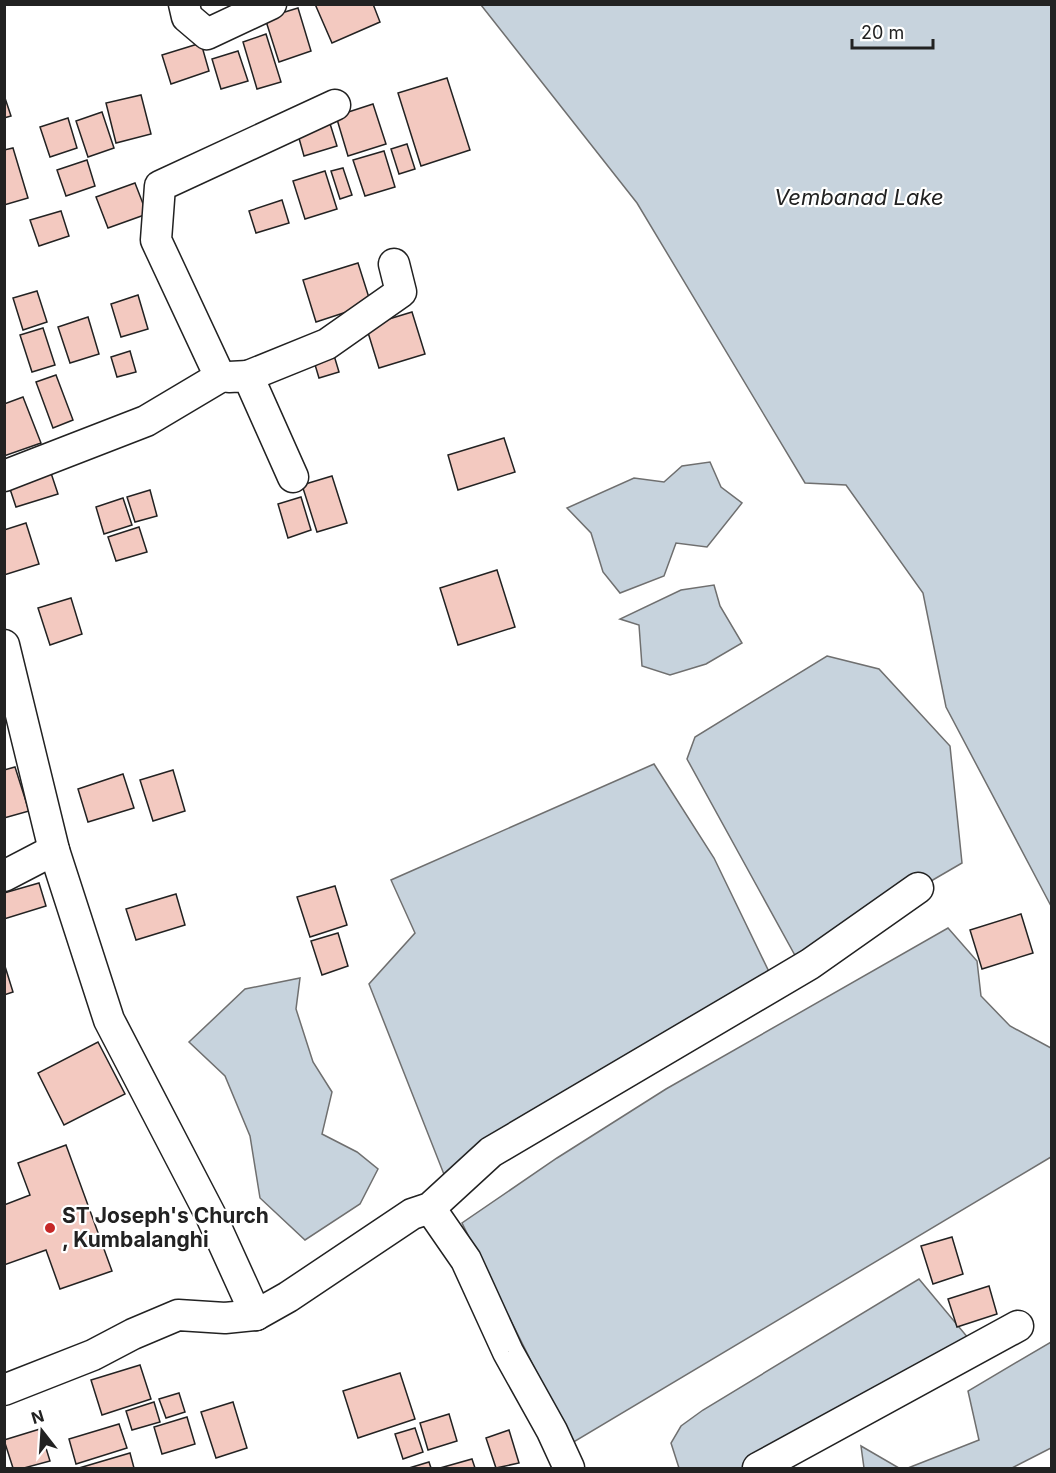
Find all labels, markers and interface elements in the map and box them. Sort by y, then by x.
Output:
scale bar [852,12,933,50]
text: 20 m [861,22,904,43]
water label: Vembanad Lake [774,184,944,210]
place label: ST Joseph's Church , Kumbalanghi [62,1203,269,1252]
marker: ST Joseph's Church , Kumbalanghi [43,1221,57,1235]
north arrow [12,1401,72,1461]
text: N [29,1405,46,1428]

